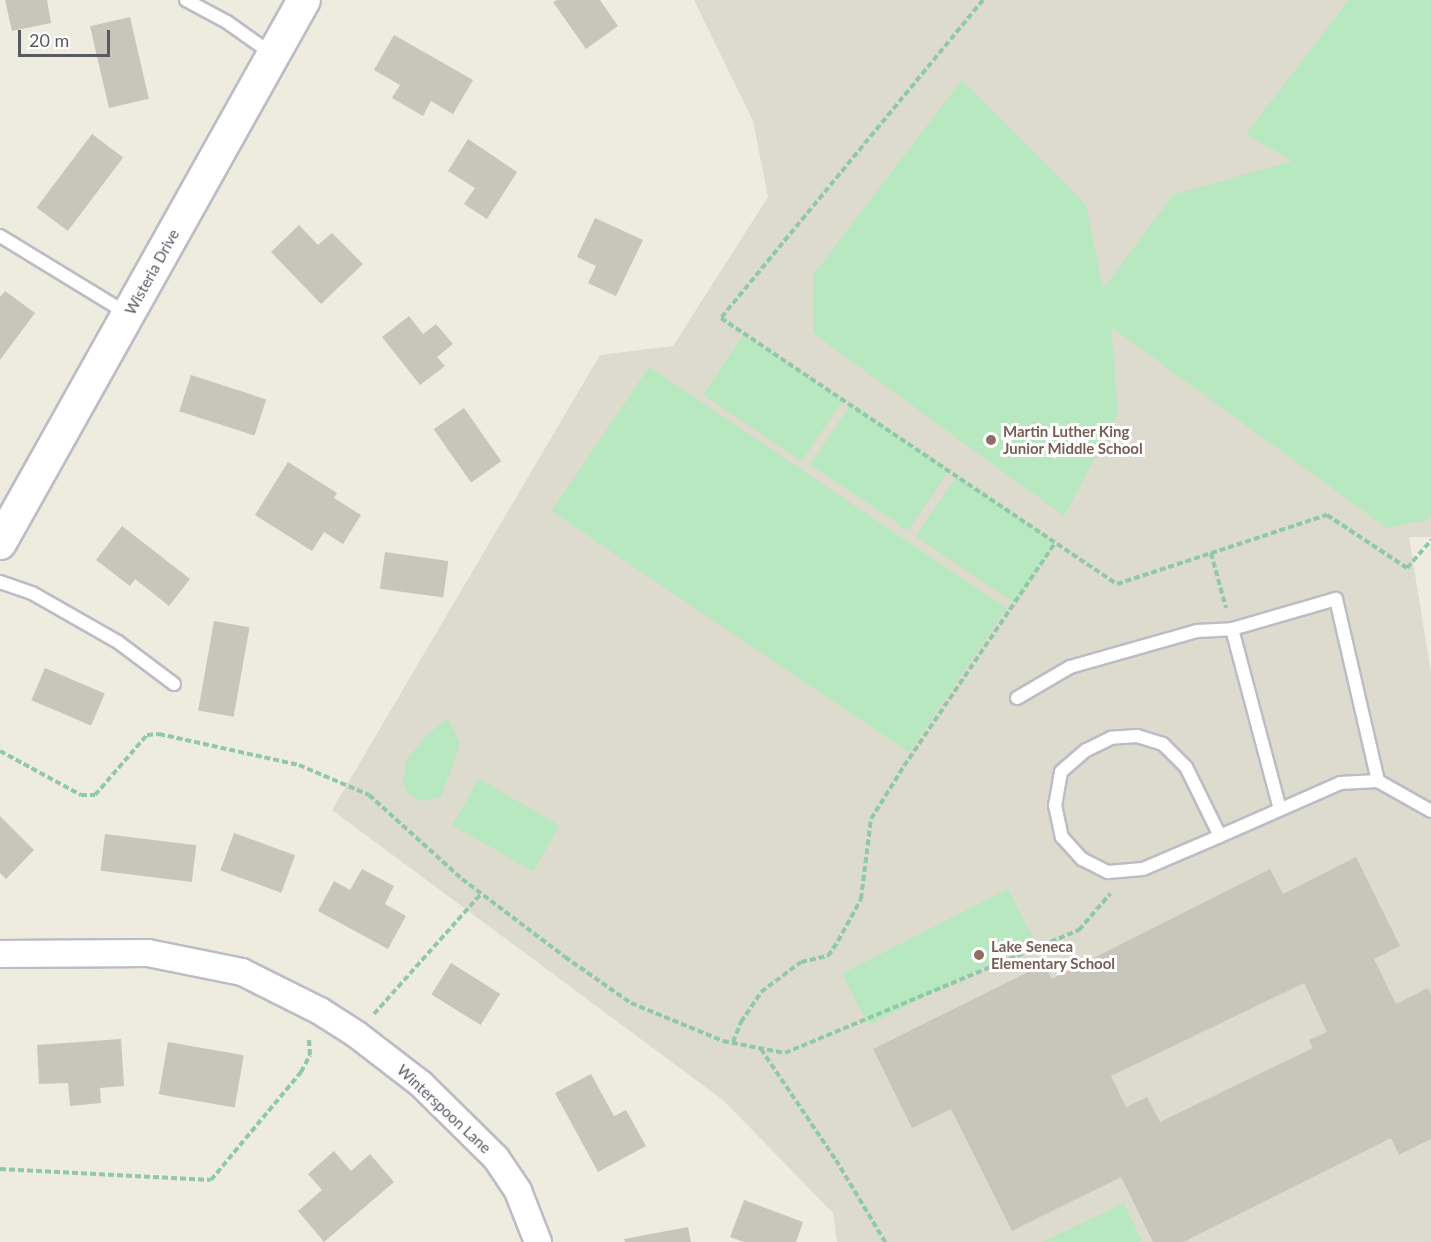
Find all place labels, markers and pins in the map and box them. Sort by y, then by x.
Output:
place label: Martin Luther King Junior Middle School [1003,422,1143,457]
marker: Martin Luther King Junior Middle School [984,433,998,447]
place label: Lake Seneca Elementary School [991,937,1115,972]
marker: Lake Seneca Elementary School [972,948,986,962]

